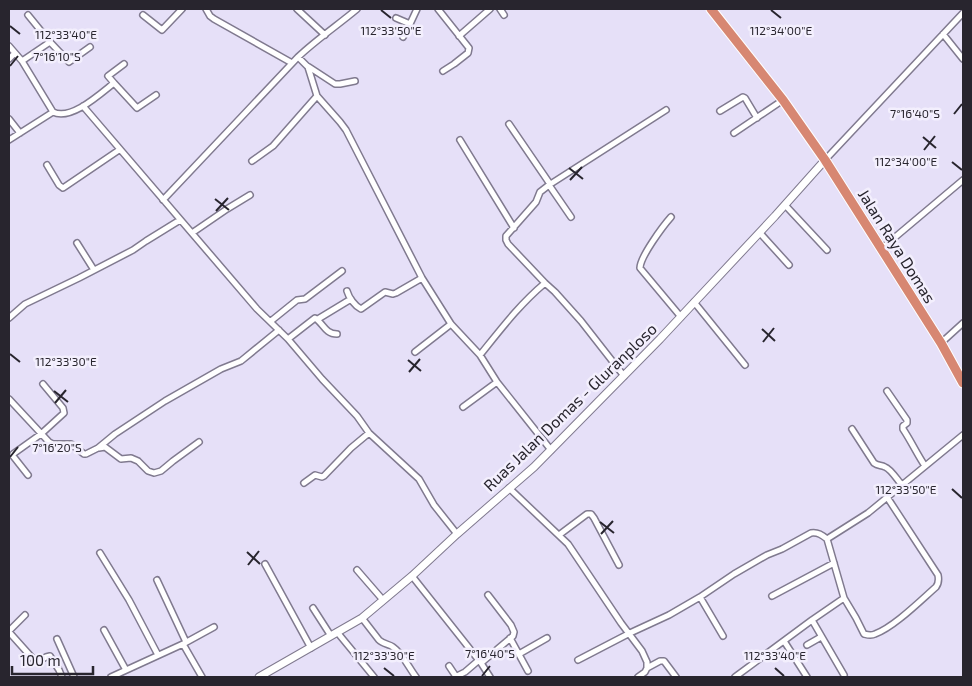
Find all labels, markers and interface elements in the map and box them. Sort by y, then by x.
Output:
text: 112°33'50"E [360,23,422,37]
text: 112°34'00"E [750,23,813,37]
text: 112°33'40"E [35,27,97,41]
text: 7°16'10"S [33,49,81,63]
text: 7°16'40"S [890,106,940,120]
text: 112°34'00"E [875,154,938,168]
street label: Jalan Raya Domas [855,185,940,306]
street label: Ruas Jalan Domas - Gluranploso [479,319,660,495]
text: 112°33'30"E [35,354,97,368]
text: 7°16'20"S [32,440,82,454]
text: 112°33'50"E [875,482,937,496]
scale bar [12,644,94,676]
text: 7°16'40"S [465,646,515,660]
text: 112°33'30"E [353,648,415,662]
text: 112°33'40"E [744,648,806,662]
text: 100 m [20,651,61,669]

